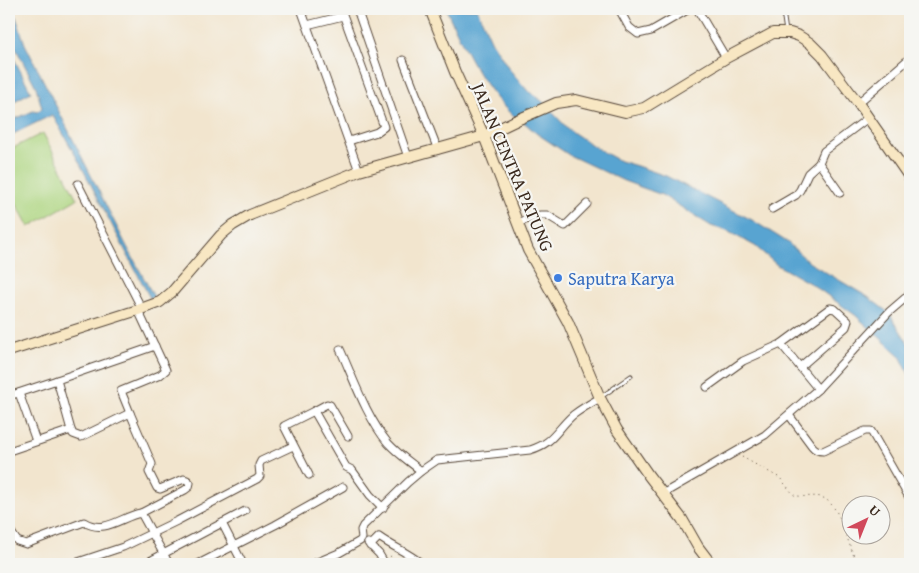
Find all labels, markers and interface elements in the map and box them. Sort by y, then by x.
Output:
street label: JALAN CENTRA PATUNG [464,77,561,256]
place label: Saputra Karya [568,265,675,292]
marker: Saputra Karya [552,272,564,284]
north arrow [842,496,892,546]
text: U [865,500,886,521]

